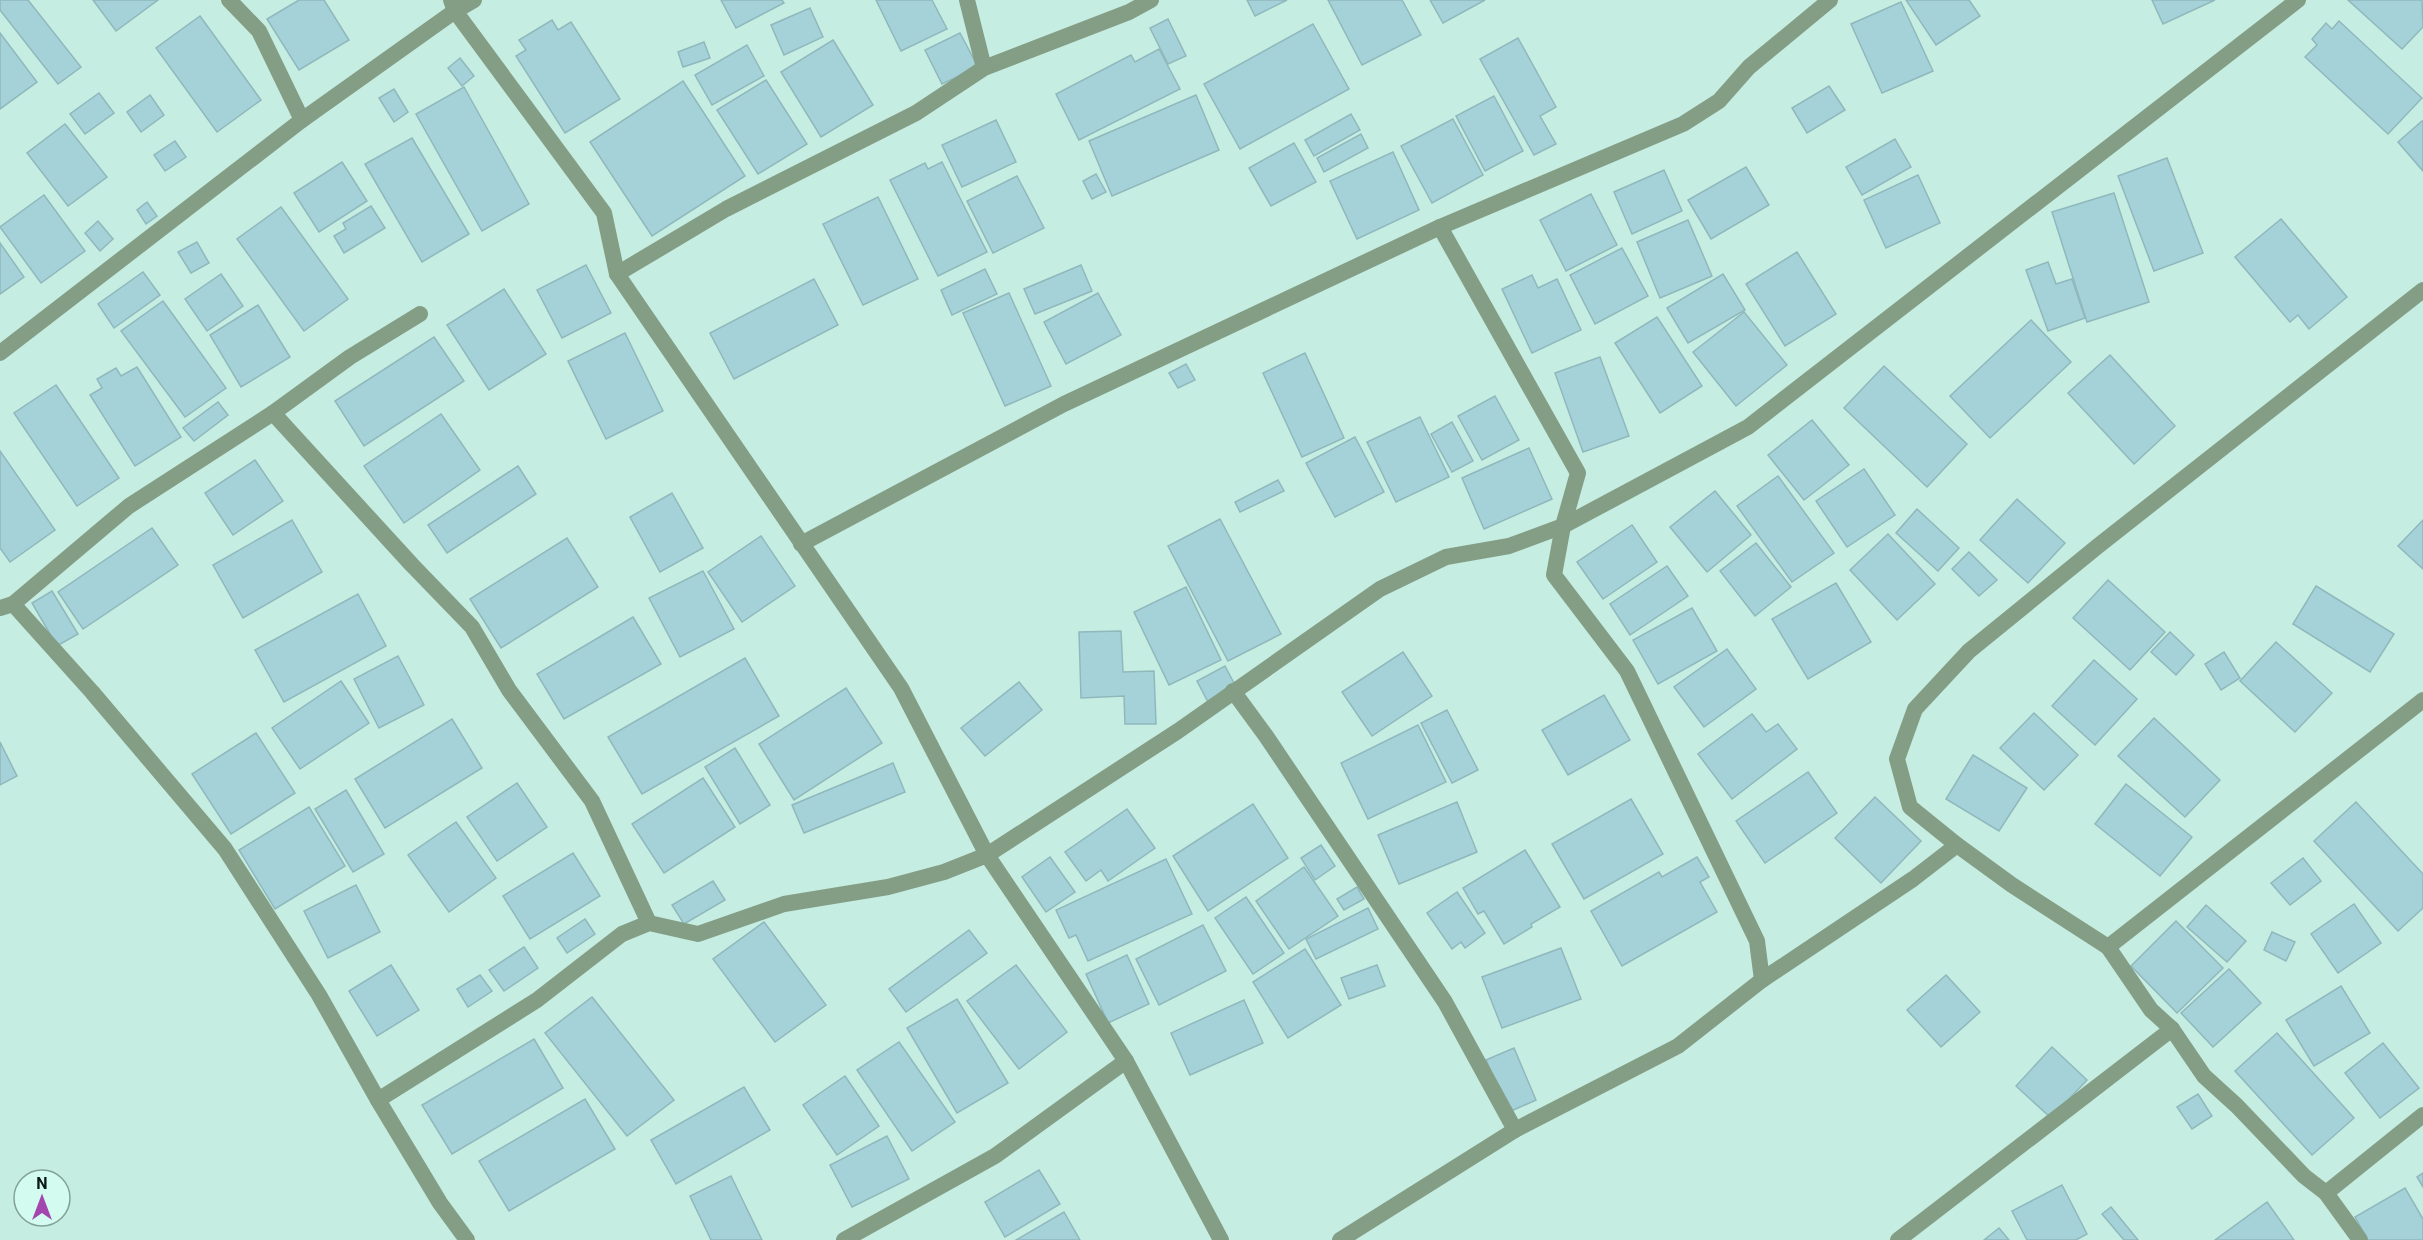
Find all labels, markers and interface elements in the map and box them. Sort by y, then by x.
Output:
north arrow [12,1168,72,1228]
text: N [36,1174,48,1193]

